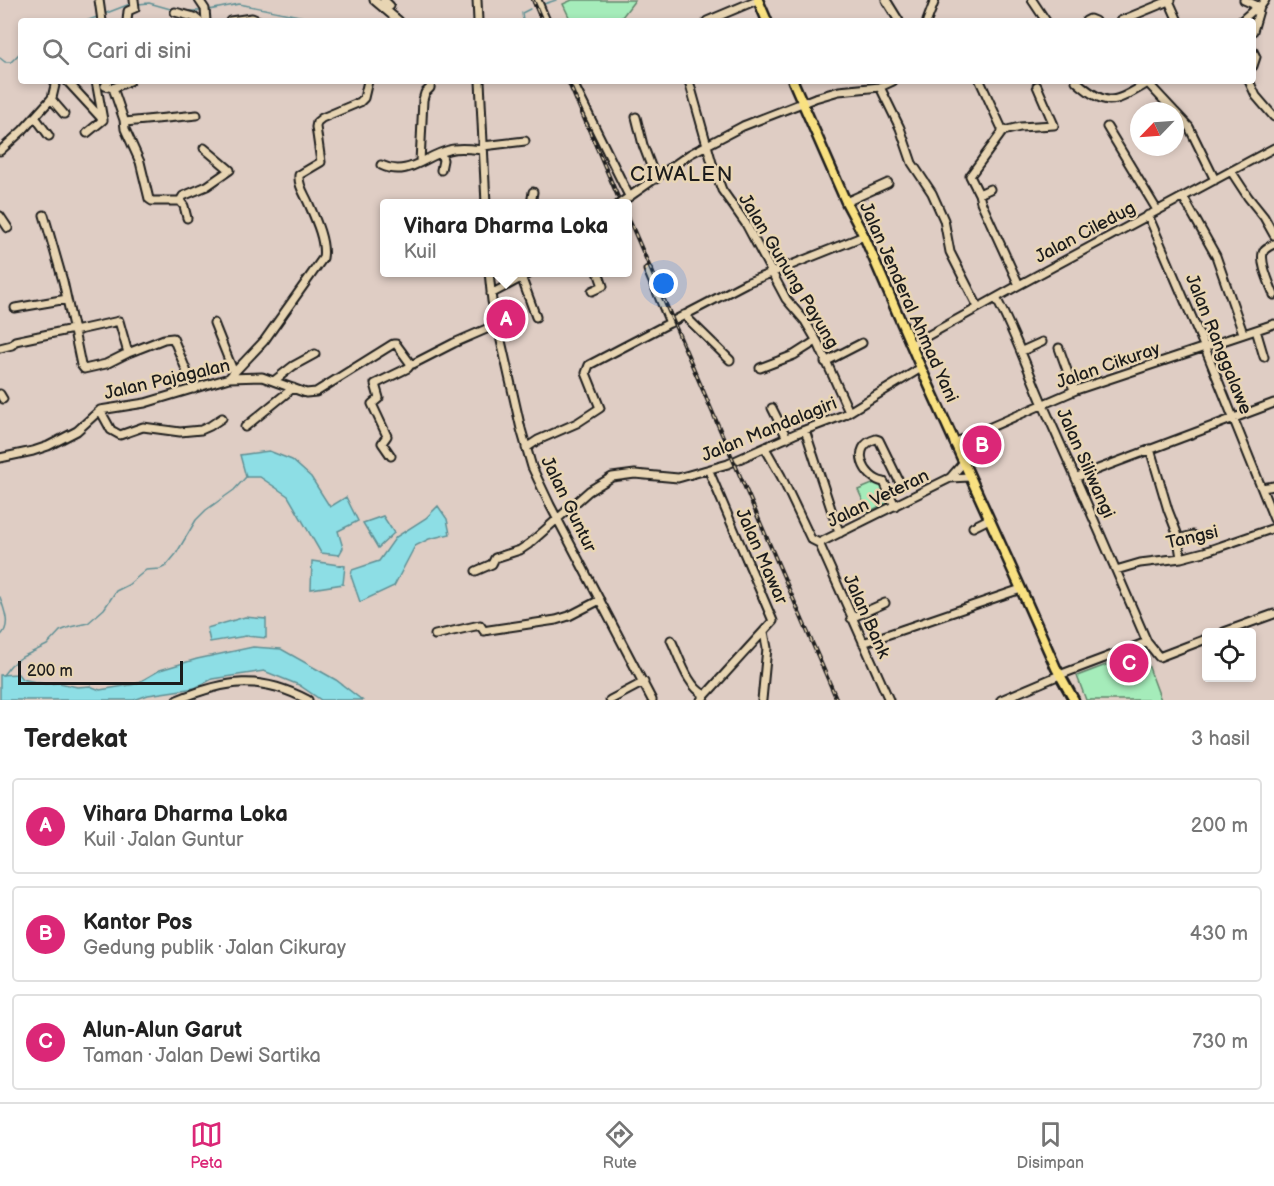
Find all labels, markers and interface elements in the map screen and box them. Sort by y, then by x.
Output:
search box [18,18,1256,84]
icon: search [39,35,72,68]
text: Cari di sini [87,38,191,65]
north arrow [1130,102,1184,156]
district label: CIWALEN [630,162,734,187]
street label: Jalan Gunung Payung [734,190,843,352]
street label: Jalan Ciledug [1031,197,1139,268]
popup [380,199,632,277]
street label: Jalan Jenderal Ahmad Yani [855,199,962,406]
text: Vihara Dharma Loka [404,213,608,240]
text: Kuil [404,240,436,264]
your location [649,269,678,298]
street label: Jalan Ranggalawe [1181,271,1256,418]
pin: A [486,296,526,342]
street label: Jalan Cikuray [1053,338,1164,393]
street label: Jalan Pajagalan [102,355,232,404]
street label: Jalan Mandalagiri [698,393,840,466]
street label: Jalan Siliwangi [1052,405,1119,521]
pin: B [962,422,1002,468]
street label: Jalan Guntur [536,453,601,556]
street label: Jalan Veteran [824,465,932,532]
street label: Jalan Mawar [731,505,792,608]
street label: Tangsi [1164,521,1220,554]
street label: Jalan Bank [839,571,894,662]
map controls [1202,628,1256,682]
button: locate [1202,628,1256,682]
pin: C [1110,640,1148,686]
scale bar [18,658,183,686]
text: 200 m [27,662,73,681]
text: Terdekat [24,724,127,755]
text: 3 hasil [1191,727,1250,751]
text: Vihara Dharma Loka [83,801,288,828]
text: A [39,814,52,838]
text: 200 m [1191,814,1248,838]
text: Kuil · Jalan Guntur [83,828,243,852]
text: Kantor Pos [83,909,192,936]
text: B [38,922,53,946]
text: 430 m [1190,922,1248,946]
text: Gedung publik · Jalan Cikuray [83,936,346,960]
text: Alun-Alun Garut [83,1017,242,1044]
text: C [38,1030,53,1054]
text: 730 m [1192,1030,1248,1054]
text: Taman · Jalan Dewi Sartika [83,1044,321,1068]
tab: Peta [190,1118,223,1173]
tab: Rute [603,1118,637,1173]
tab: Disimpan [1016,1118,1084,1173]

